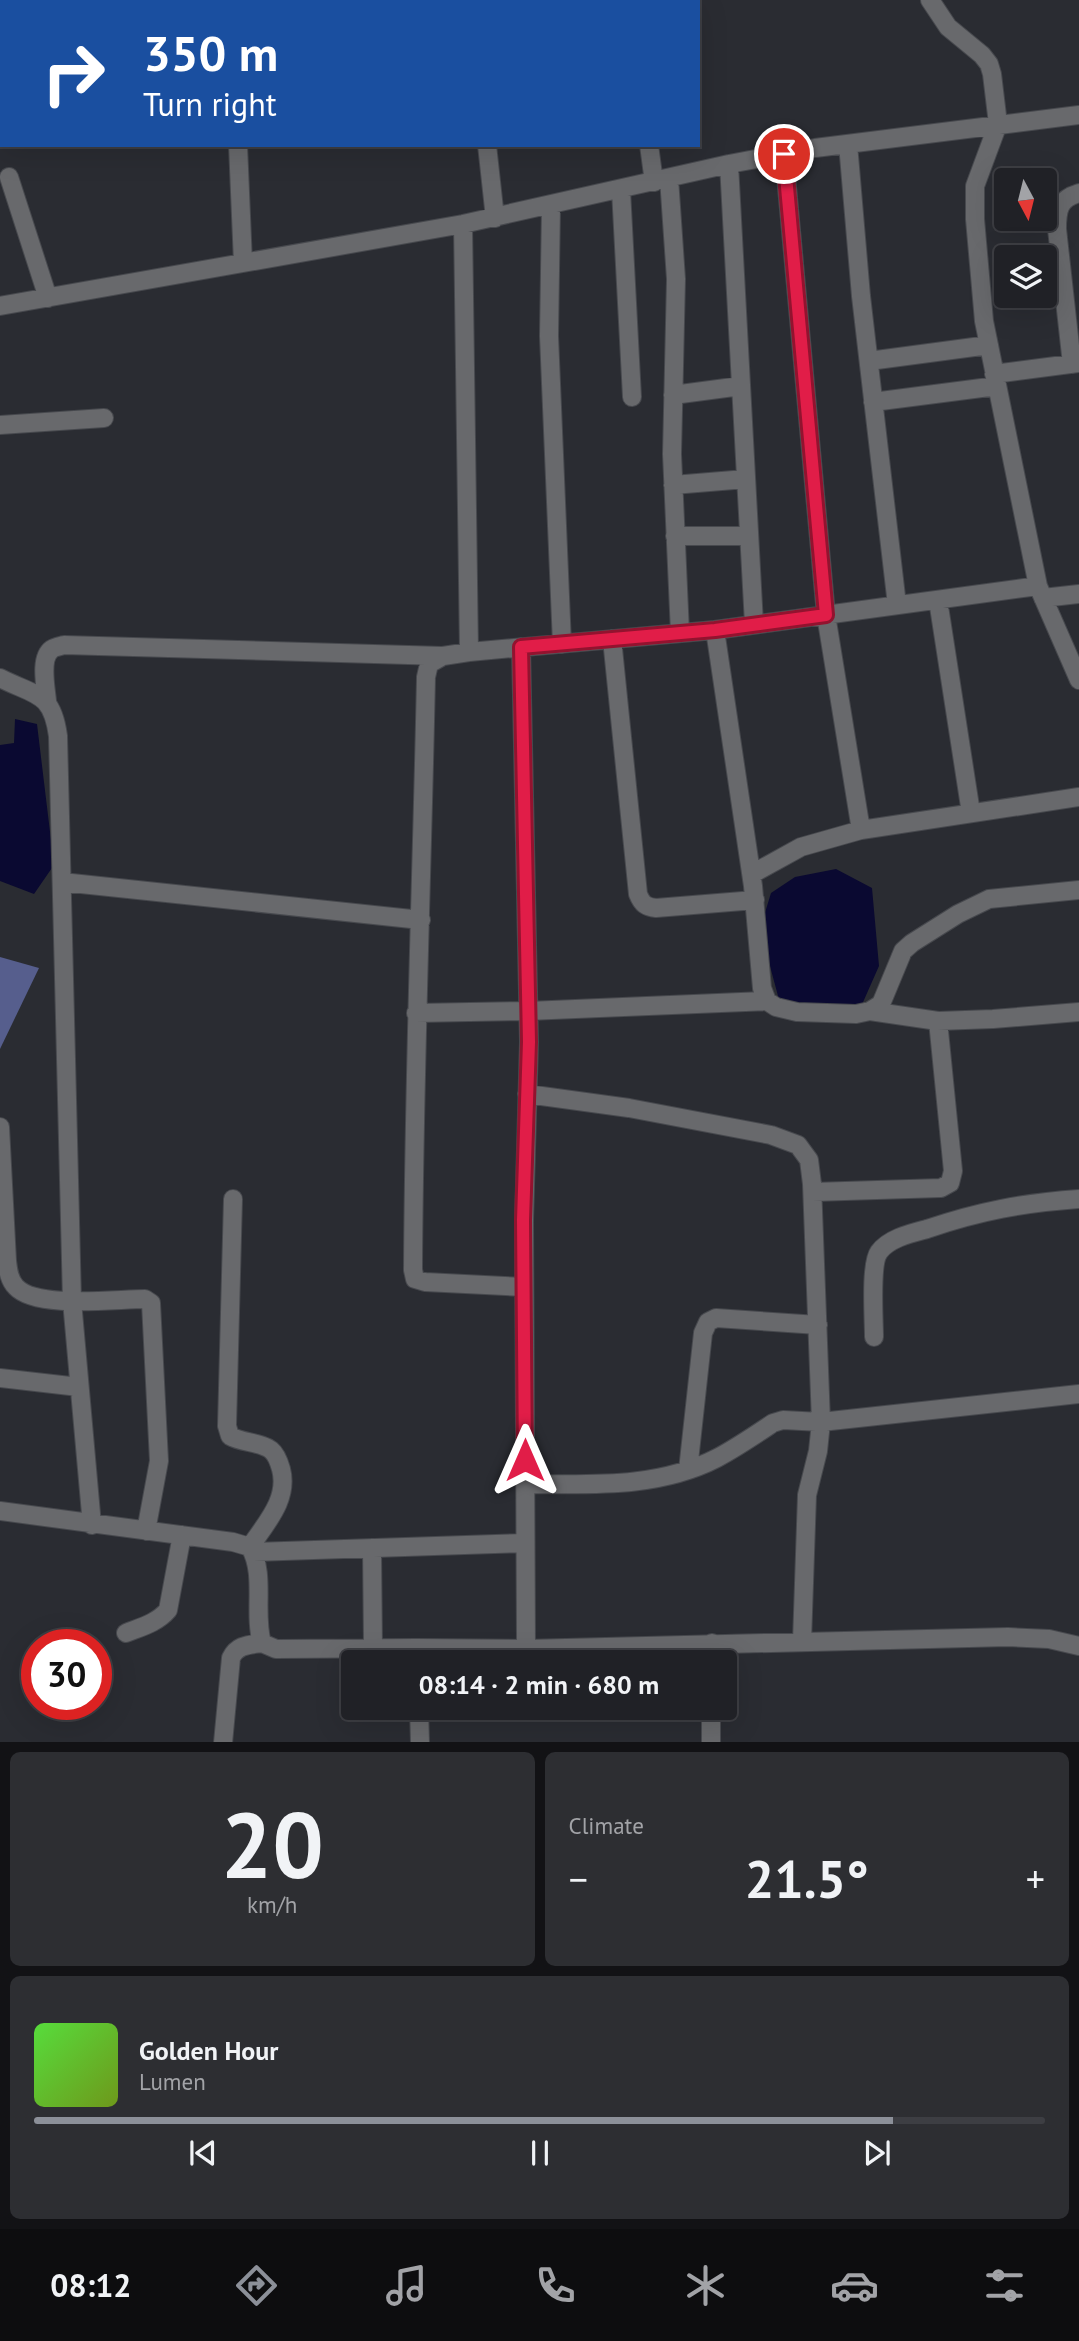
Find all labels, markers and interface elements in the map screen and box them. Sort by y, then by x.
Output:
text: 350 m [143,21,278,85]
icon: right [28,28,119,119]
text: Turn right [143,83,277,125]
pin [754,124,814,184]
icon: arrive [765,135,803,173]
north arrow [994,168,1057,231]
map controls [994,168,1057,308]
button: layers [994,245,1057,308]
position arrow [488,1423,562,1497]
speed limit sign: 30 [21,1629,112,1720]
text: 08:14 · 2 min · 680 m [419,1668,659,1701]
text: 20 [221,1785,324,1903]
text: Climate [569,1811,644,1840]
text: 21.5° [745,1845,869,1912]
text: − [569,1854,588,1903]
text: + [1026,1854,1045,1903]
text: km/h [247,1890,297,1919]
text: Golden Hour [139,2034,278,2067]
text: Lumen [139,2067,206,2096]
icon: previous [184,2134,222,2172]
icon: pause [521,2134,559,2172]
icon: next [858,2134,896,2172]
icon: directions [232,2261,281,2310]
icon: music [382,2261,431,2310]
icon: phone [531,2261,580,2310]
icon: climate [681,2261,730,2310]
icon: car [830,2261,879,2310]
icon: filters [980,2261,1029,2310]
text: 08:12 [50,2264,131,2306]

